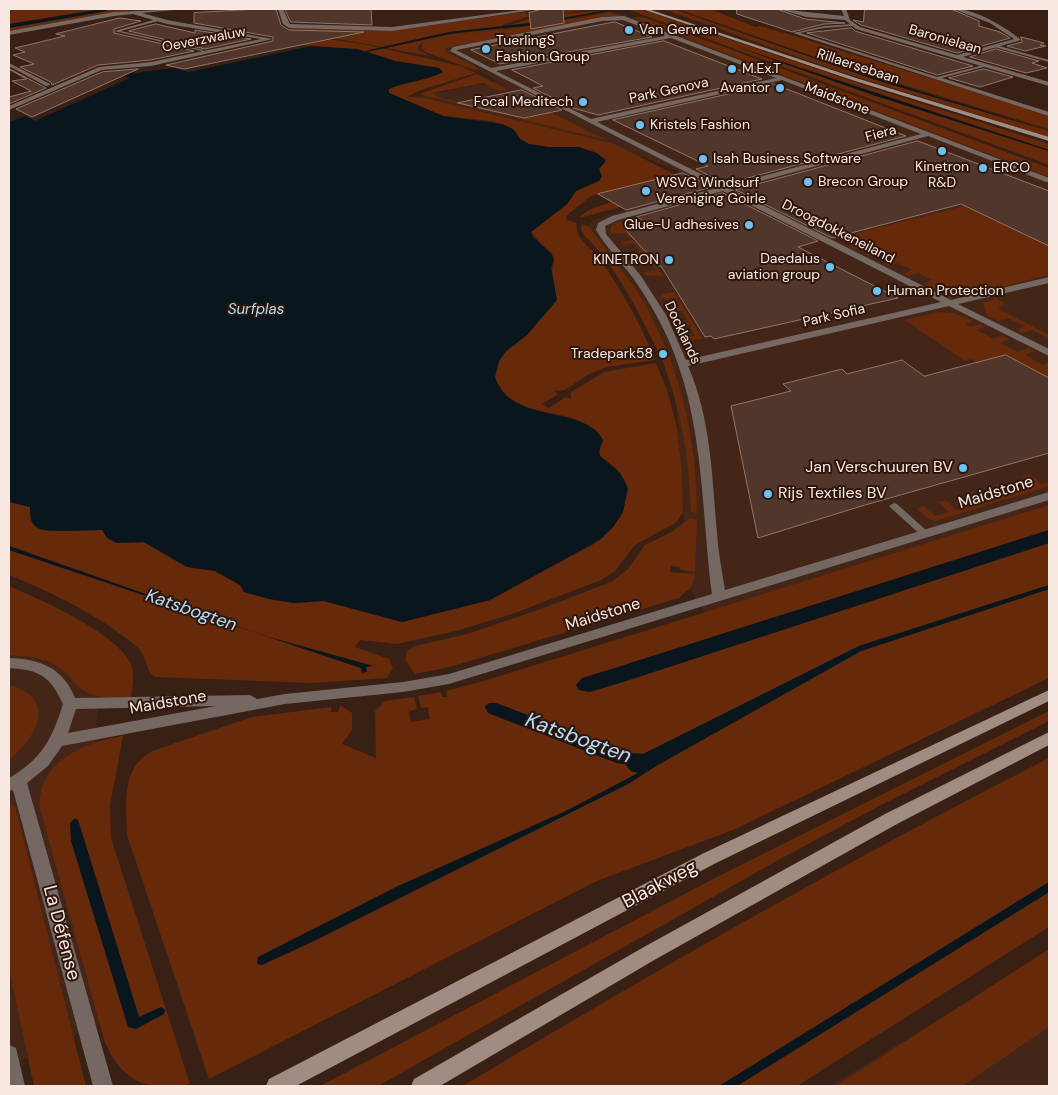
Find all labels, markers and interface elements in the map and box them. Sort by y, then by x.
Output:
place label: Van Gerwen [639,22,717,38]
street label: Baronielaan [907,22,983,58]
street label: Oeverzwaluw [161,24,247,56]
marker: Van Gerwen [623,24,635,36]
place label: TuerlingS Fashion Group [496,33,590,65]
marker: TuerlingS Fashion Group [480,43,492,55]
street label: Rillaersebaan [815,46,901,88]
place label: M.Ex.T [742,61,781,77]
marker: M.Ex.T [726,63,738,75]
street label: Park Genova [628,74,710,108]
street label: Maidstone [802,79,872,119]
place label: Avantor [720,80,770,96]
marker: Avantor [774,82,786,94]
place label: Focal Meditech [474,94,573,110]
marker: Focal Meditech [577,96,589,108]
place label: Kristels Fashion [650,117,750,133]
marker: Kristels Fashion [634,119,646,131]
street label: Fiera [864,122,898,146]
marker: Kinetron R&D [936,145,948,157]
place label: Isah Business Software [713,151,861,167]
marker: Isah Business Software [697,153,709,165]
place label: Kinetron R&D [915,159,969,192]
place label: ERCO [993,160,1030,176]
marker: ERCO [977,162,989,174]
place label: Brecon Group [818,174,908,190]
place label: WSVG Windsurf Vereniging Goirle [656,175,766,208]
marker: Brecon Group [802,176,814,188]
marker: WSVG Windsurf Vereniging Goirle [640,185,652,197]
street label: Droogdokkeneiland [779,196,897,268]
place label: Glue-U adhesives [624,217,739,233]
marker: Glue-U adhesives [743,219,755,231]
place label: Daedalus aviation group [728,251,820,284]
place label: KINETRON [593,252,659,268]
marker: KINETRON [663,254,675,266]
marker: Daedalus aviation group [824,261,836,273]
place label: Human Protection [887,283,1004,299]
marker: Human Protection [871,285,883,297]
street label: Docklands [660,299,704,367]
water label: Surfplas [228,301,284,319]
street label: Park Sofia [801,301,867,331]
place label: Tradepark58 [571,346,653,362]
marker: Tradepark58 [657,348,669,360]
place label: Jan Verschuuren BV [805,458,953,478]
marker: Jan Verschuuren BV [957,462,969,474]
street label: Maidstone [956,472,1036,514]
place label: Rijs Textiles BV [778,484,887,504]
marker: Rijs Textiles BV [762,488,774,500]
water label: Katsbogten [143,585,239,637]
street label: Maidstone [563,594,643,636]
street label: Maidstone [128,687,208,719]
water label: Katsbogten [522,708,634,770]
street label: Blaakweg [619,856,701,914]
street label: La Défense [37,883,85,983]

